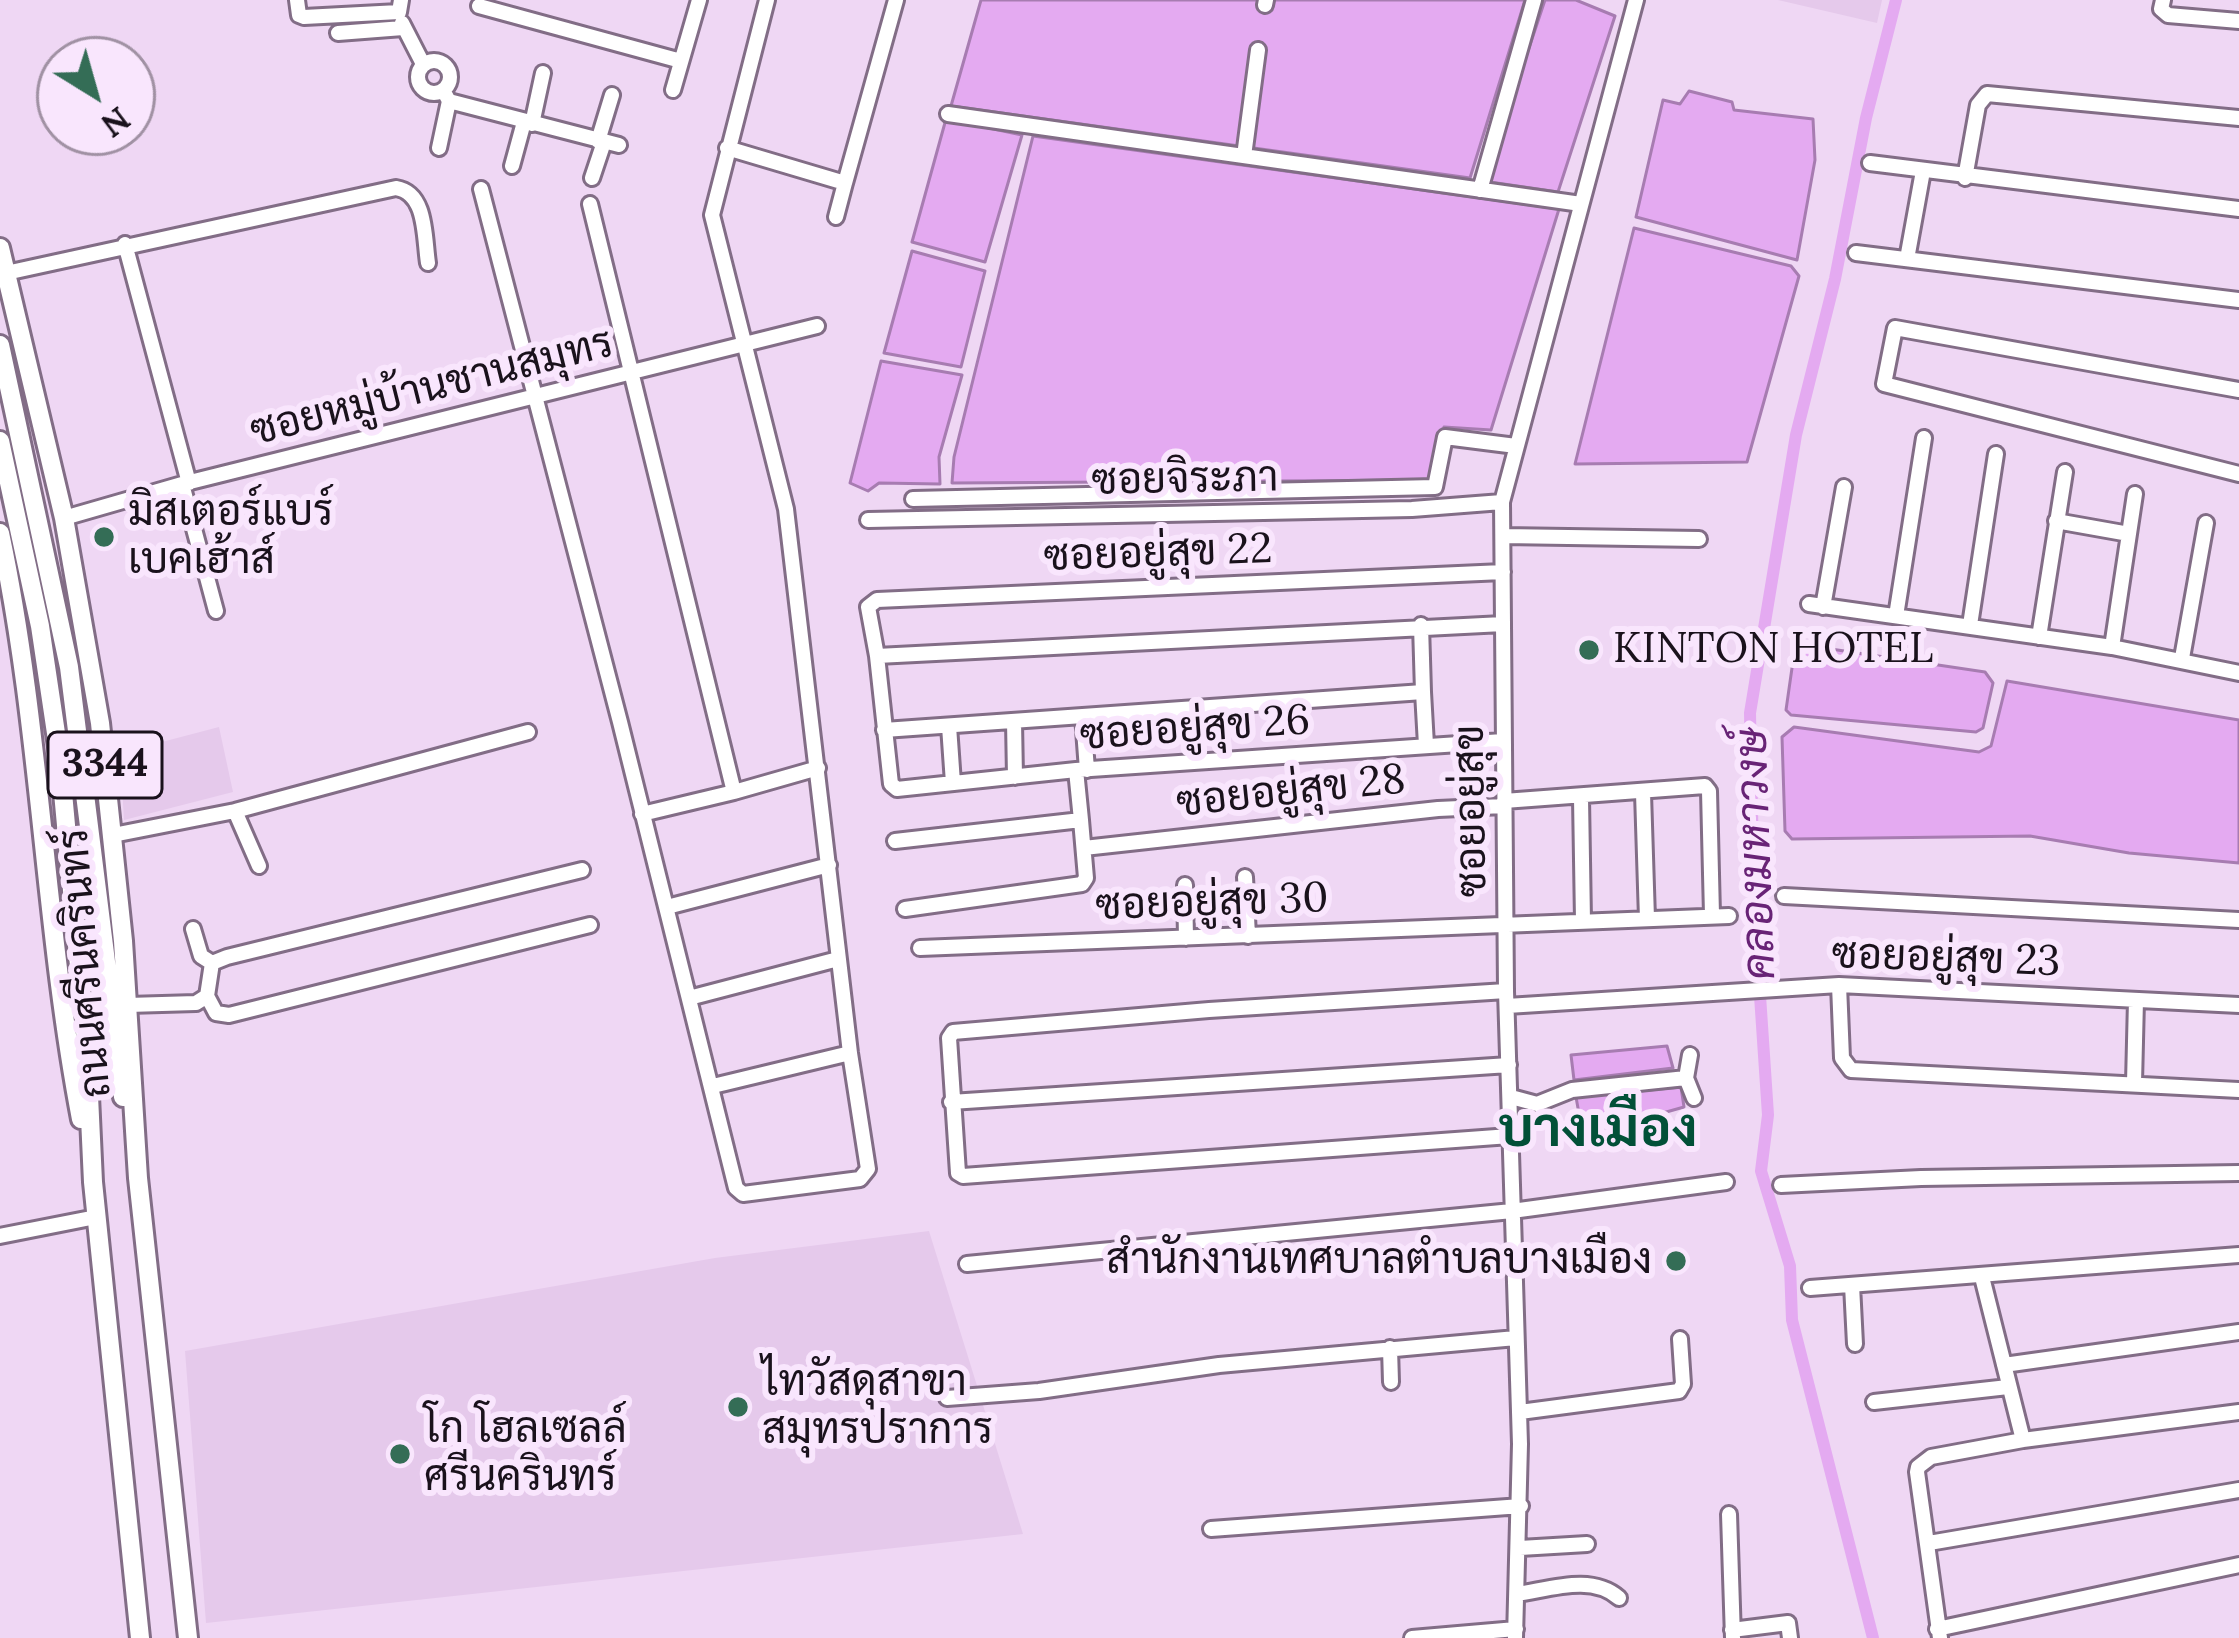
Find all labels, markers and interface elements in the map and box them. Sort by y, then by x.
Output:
north arrow [36,36,156,156]
text: N [93,98,139,147]
street label: ซอยหมู่บ้านชานสมุทร [245,319,619,457]
street label: ซอยจิระภา [1091,453,1279,507]
place label: มิสเตอร์แบร์ เบคเฮ้าส์ [128,488,333,586]
marker: มิสเตอร์แบร์ เบคเฮ้าส์ [91,524,117,550]
street label: ซอยอยู่สุข 22 [1043,525,1273,583]
place label: KINTON HOTEL [1613,625,1933,675]
marker: KINTON HOTEL [1576,637,1602,663]
street label: ซอยอยู่สุข 26 [1078,696,1312,762]
street label: ซอยอยู่สุข [1445,724,1499,898]
water label: คลองมหาวงษ์ [1726,727,1788,981]
road number: 3344 [48,732,162,798]
street label: ซอยอยู่สุข 28 [1174,755,1408,829]
street label: ถนนศรีนครินทร์ [49,826,123,1100]
street label: ซอยอยู่สุข 30 [1095,874,1329,932]
street label: ซอยอยู่สุข 23 [1831,930,2061,988]
district label: บางเมือง [1499,1099,1697,1163]
place label: สำนักงานเทศบาลตำบลบางเมือง [1106,1236,1652,1286]
marker: สำนักงานเทศบาลตำบลบางเมือง [1663,1248,1689,1274]
place label: ไทวัสดุสาขา สมุทรปราการ [762,1358,993,1456]
marker: ไทวัสดุสาขา สมุทรปราการ [725,1394,751,1420]
place label: โก โฮลเซลล์ ศรีนครินทร์ [424,1405,627,1504]
marker: โก โฮลเซลล์ ศรีนครินทร์ [387,1441,413,1467]

